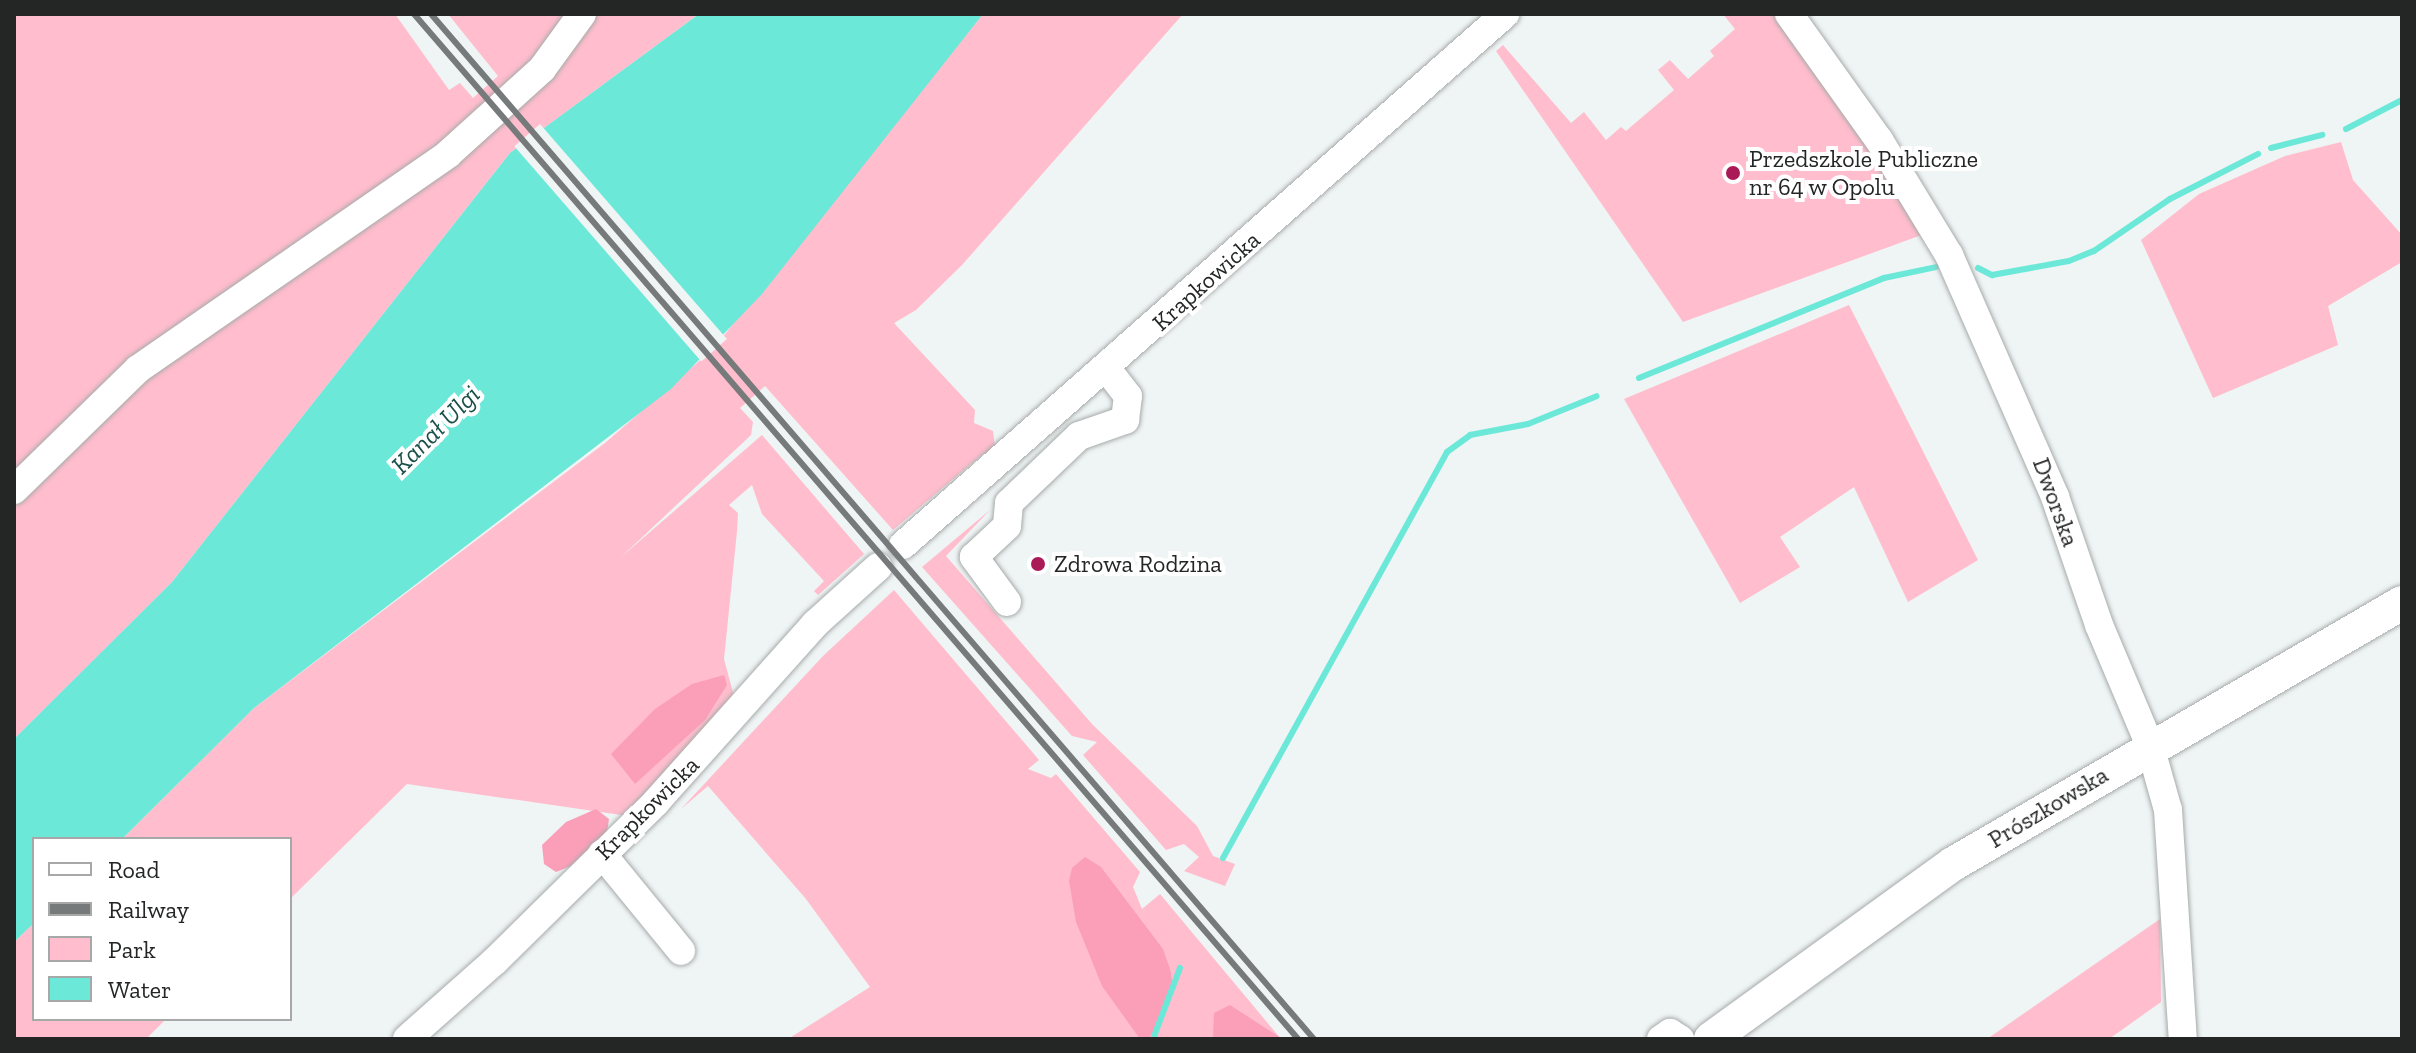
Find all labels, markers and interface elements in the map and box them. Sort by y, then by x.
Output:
place label: Przedszkole Publiczne nr 64 w Opolu [1749,145,1978,201]
marker: Przedszkole Publiczne nr 64 w Opolu [1724,164,1742,182]
street label: Krapkowicka [1146,225,1266,337]
water label: Kanał Ulgi [385,379,487,481]
street label: Dworska [2027,454,2085,550]
place label: Zdrowa Rodzina [1054,550,1222,578]
marker: Zdrowa Rodzina [1029,555,1047,573]
street label: Krapkowicka [589,750,705,866]
street label: Prószkowska [1983,760,2113,854]
legend [32,837,292,1021]
text: Road [108,855,160,884]
text: Railway [108,895,189,924]
text: Park [108,935,156,964]
text: Water [108,975,171,1004]

